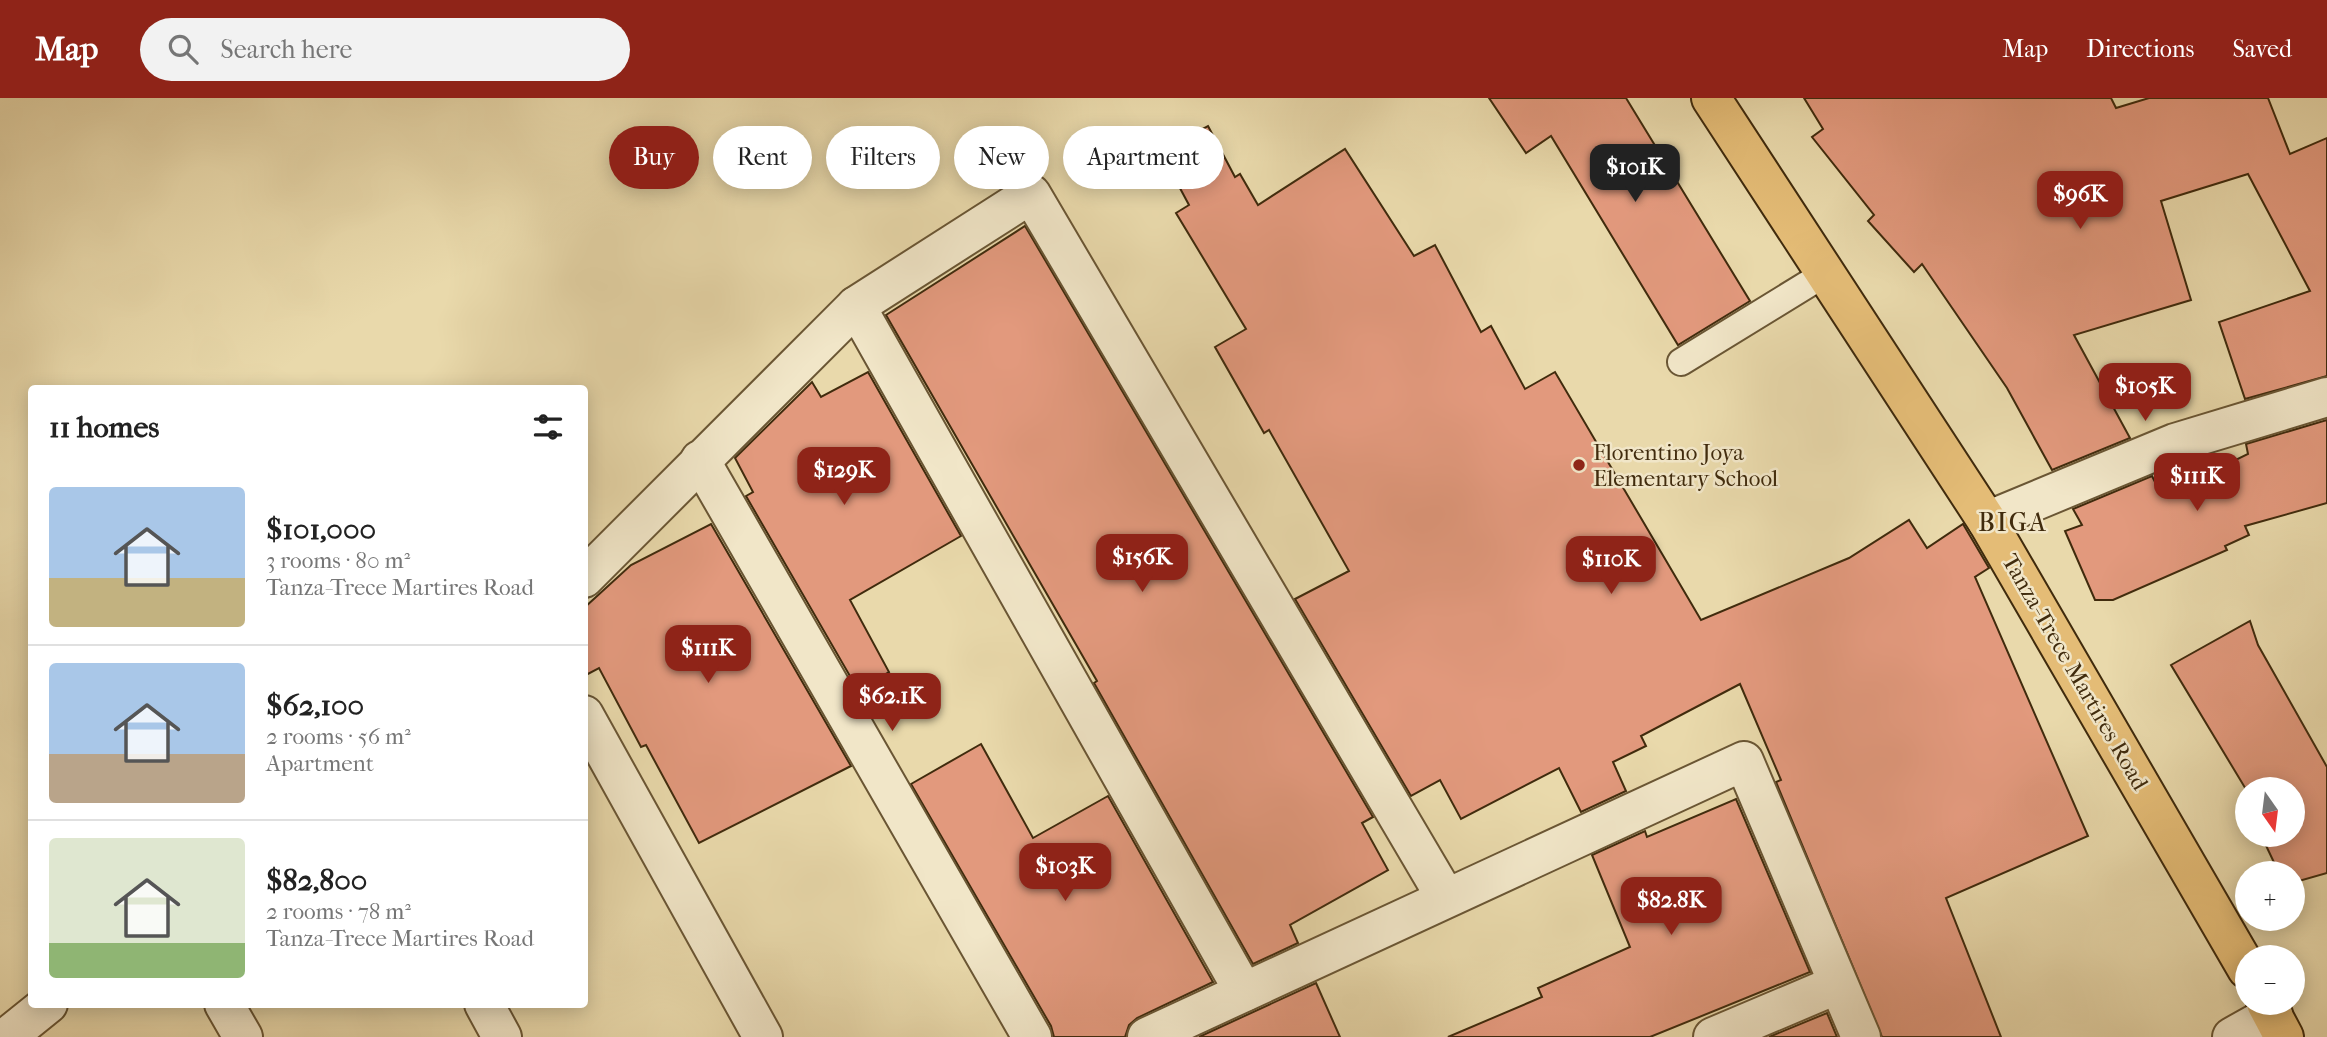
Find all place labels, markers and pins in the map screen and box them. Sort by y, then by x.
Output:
pin: $101K [1586,144,1684,204]
pin: $96K [2039,172,2121,231]
pin: $105K [2096,364,2194,423]
place label: Florentino Joya Elementary School [1593,439,1779,492]
pin: $129K [795,448,893,507]
pin: $111K [2148,454,2246,513]
marker: Florentino Joya Elementary School [1571,457,1587,473]
pin: $156K [1093,534,1191,594]
pin: $110K [1562,536,1660,596]
pin: $111K [659,626,757,685]
pin: $62.1K [835,674,949,733]
pin: $103K [1016,844,1114,903]
pin: $82.8K [1614,878,1728,937]

